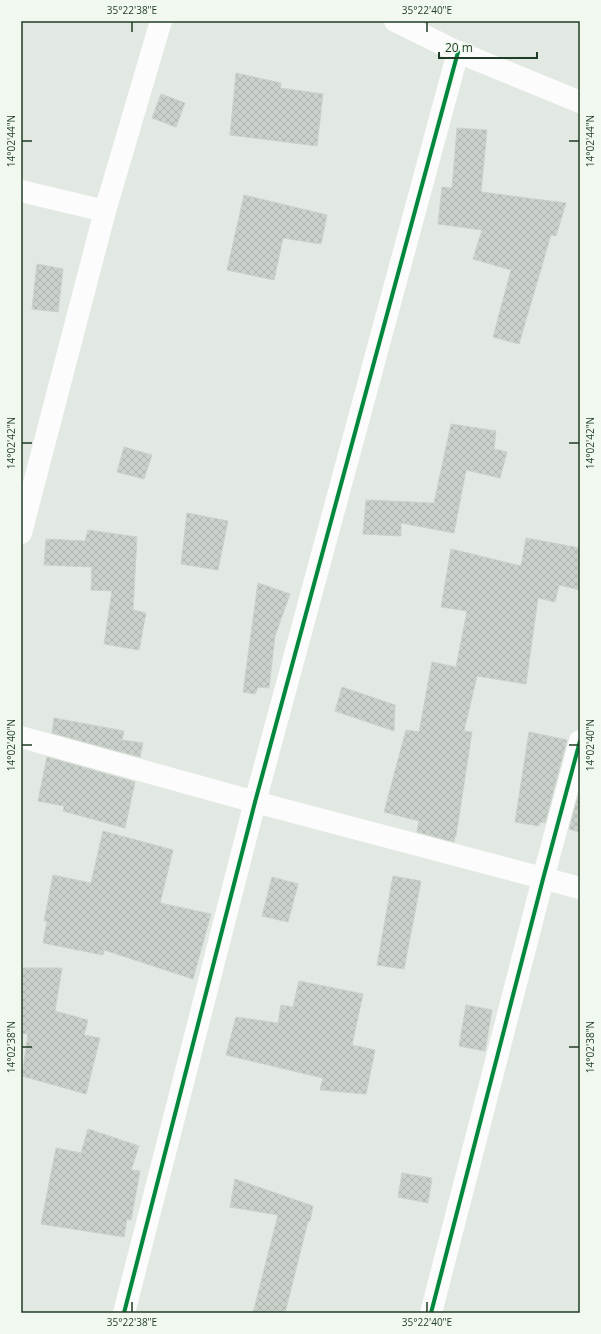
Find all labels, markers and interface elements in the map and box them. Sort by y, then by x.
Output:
text: 35°22'38"E [107,3,157,17]
text: 35°22'40"E [402,3,452,17]
scale bar [439,34,537,60]
text: 20 m [445,39,473,56]
text: 14°02'44"N [4,115,18,167]
text: 14°02'44"N [583,115,597,167]
text: 14°02'42"N [4,417,18,469]
text: 14°02'42"N [583,417,597,469]
text: 14°02'40"N [4,719,18,771]
text: 14°02'40"N [583,719,597,771]
text: 14°02'38"N [4,1021,18,1073]
text: 14°02'38"N [583,1021,597,1073]
text: 35°22'38"E [107,1315,157,1329]
text: 35°22'40"E [402,1315,452,1329]

